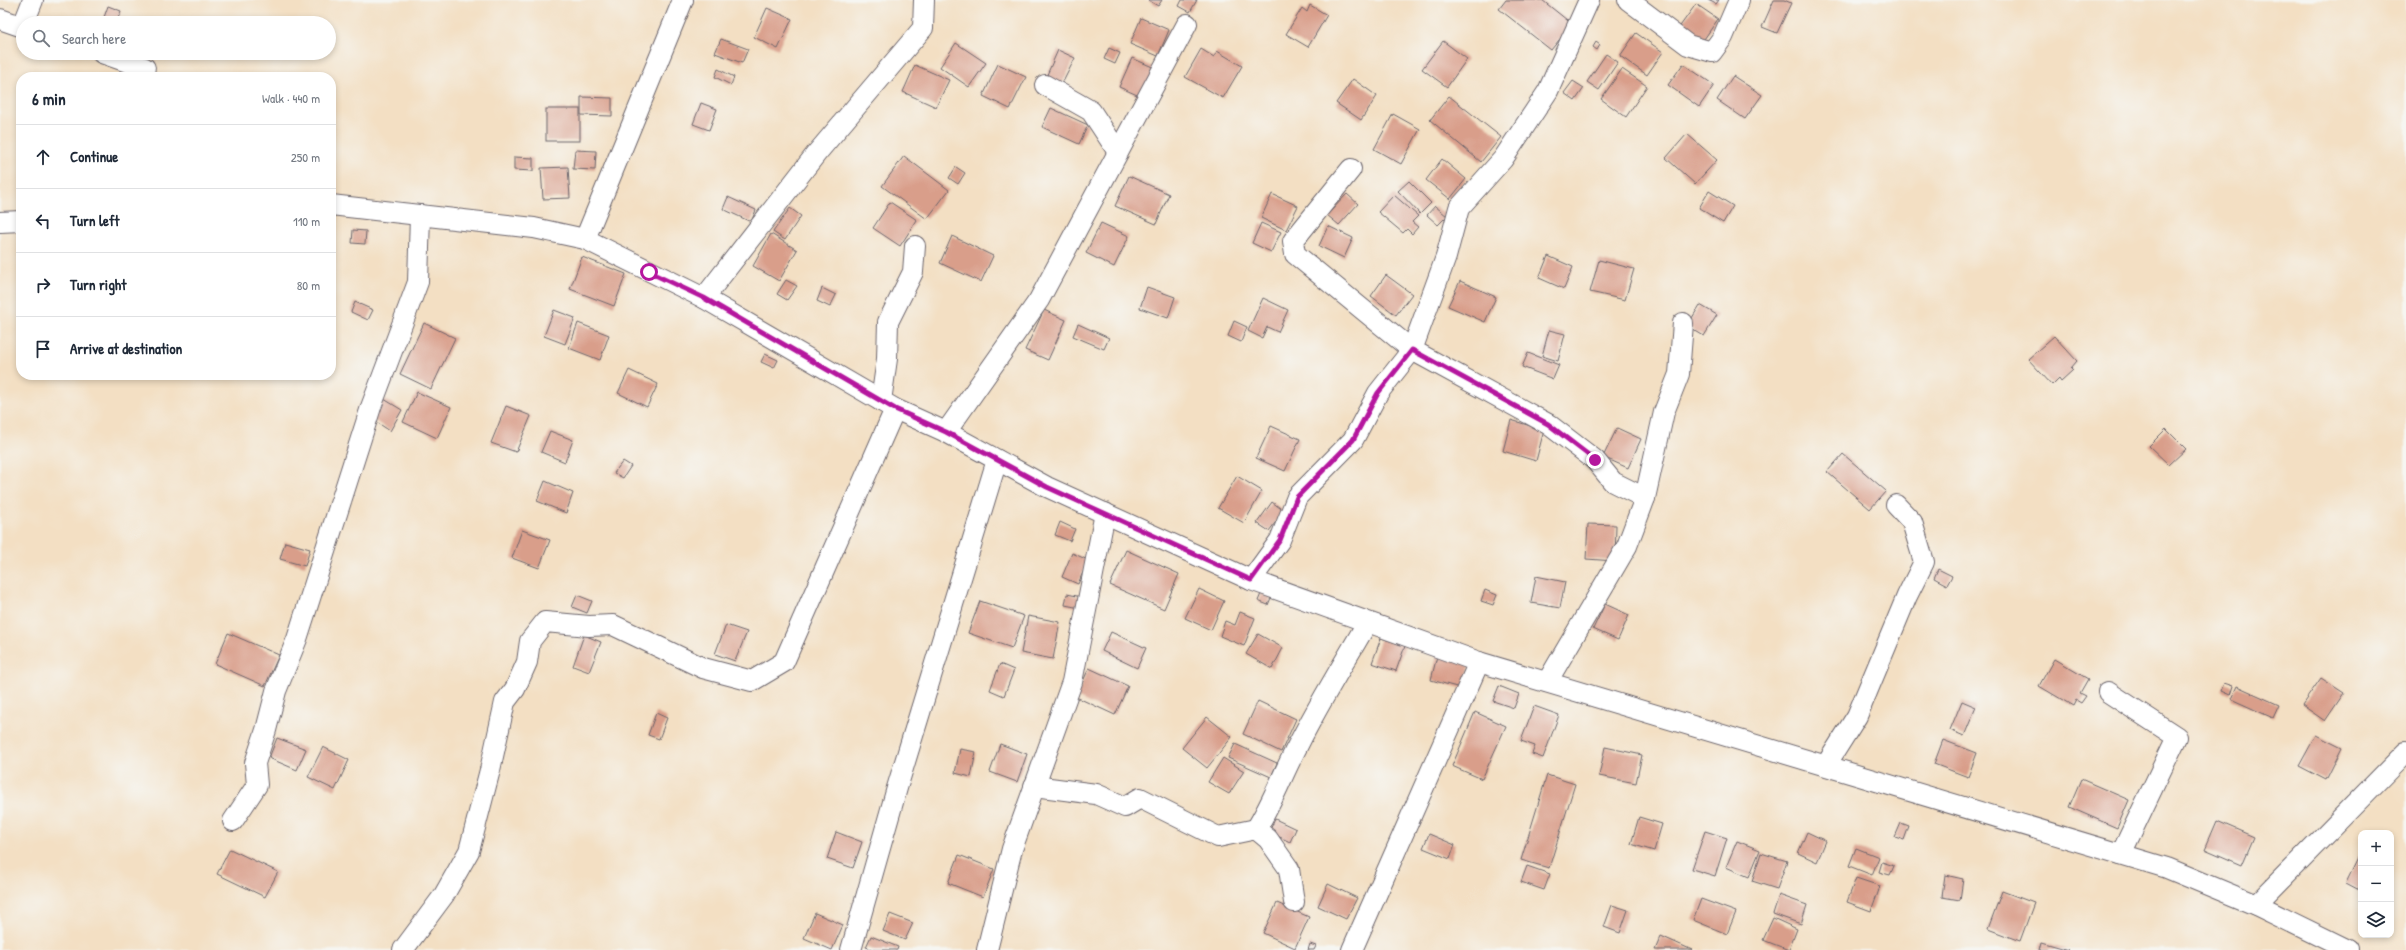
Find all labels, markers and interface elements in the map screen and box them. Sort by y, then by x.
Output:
search box [16,16,336,60]
icon: search [30,27,52,49]
text: Search here [62,28,126,49]
text: 6 min [32,87,66,110]
text: Walk · 440 m [262,89,320,107]
icon: ahead [32,146,54,168]
text: Continue [70,146,118,167]
text: 250 m [291,148,320,166]
icon: left [32,210,54,232]
text: Turn left [70,210,120,231]
text: 110 m [293,212,320,230]
route start [640,263,658,281]
icon: right [32,274,54,296]
text: Turn right [70,274,126,295]
text: 80 m [297,276,320,294]
icon: arrive [32,338,54,360]
text: Arrive at destination [70,338,182,359]
route end [1586,451,1604,469]
map controls [2358,830,2394,938]
button: + [2358,830,2394,866]
button: − [2358,866,2394,902]
button: layers [2358,902,2394,938]

